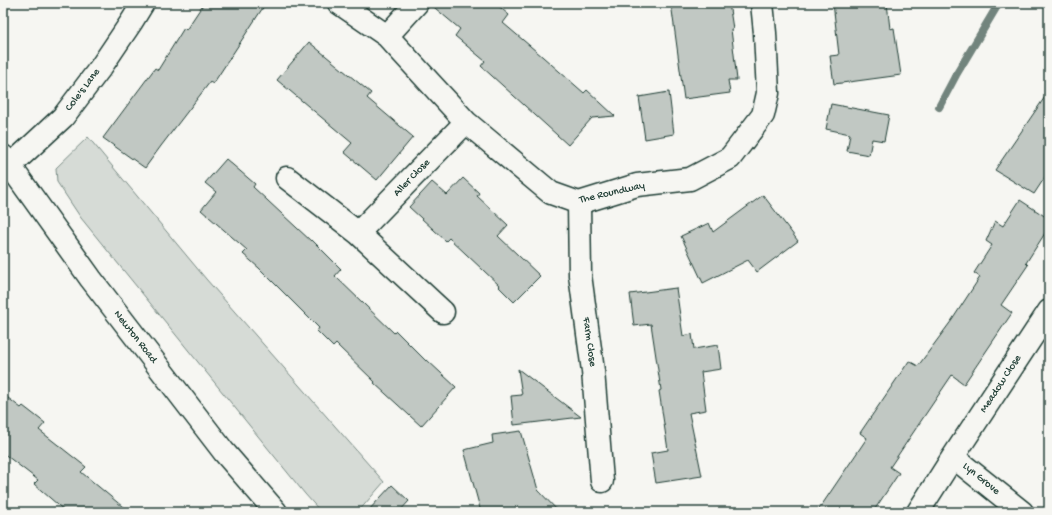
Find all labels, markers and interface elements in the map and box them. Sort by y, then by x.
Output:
street label: Cole's Lane [63,66,103,114]
street label: Aller Close [391,157,433,199]
street label: The Roundway [577,180,646,207]
street label: Newton Road [111,308,160,367]
street label: Farm Close [579,315,598,368]
street label: Meadow Close [978,353,1024,415]
street label: Lyn Grove [960,460,1002,498]

